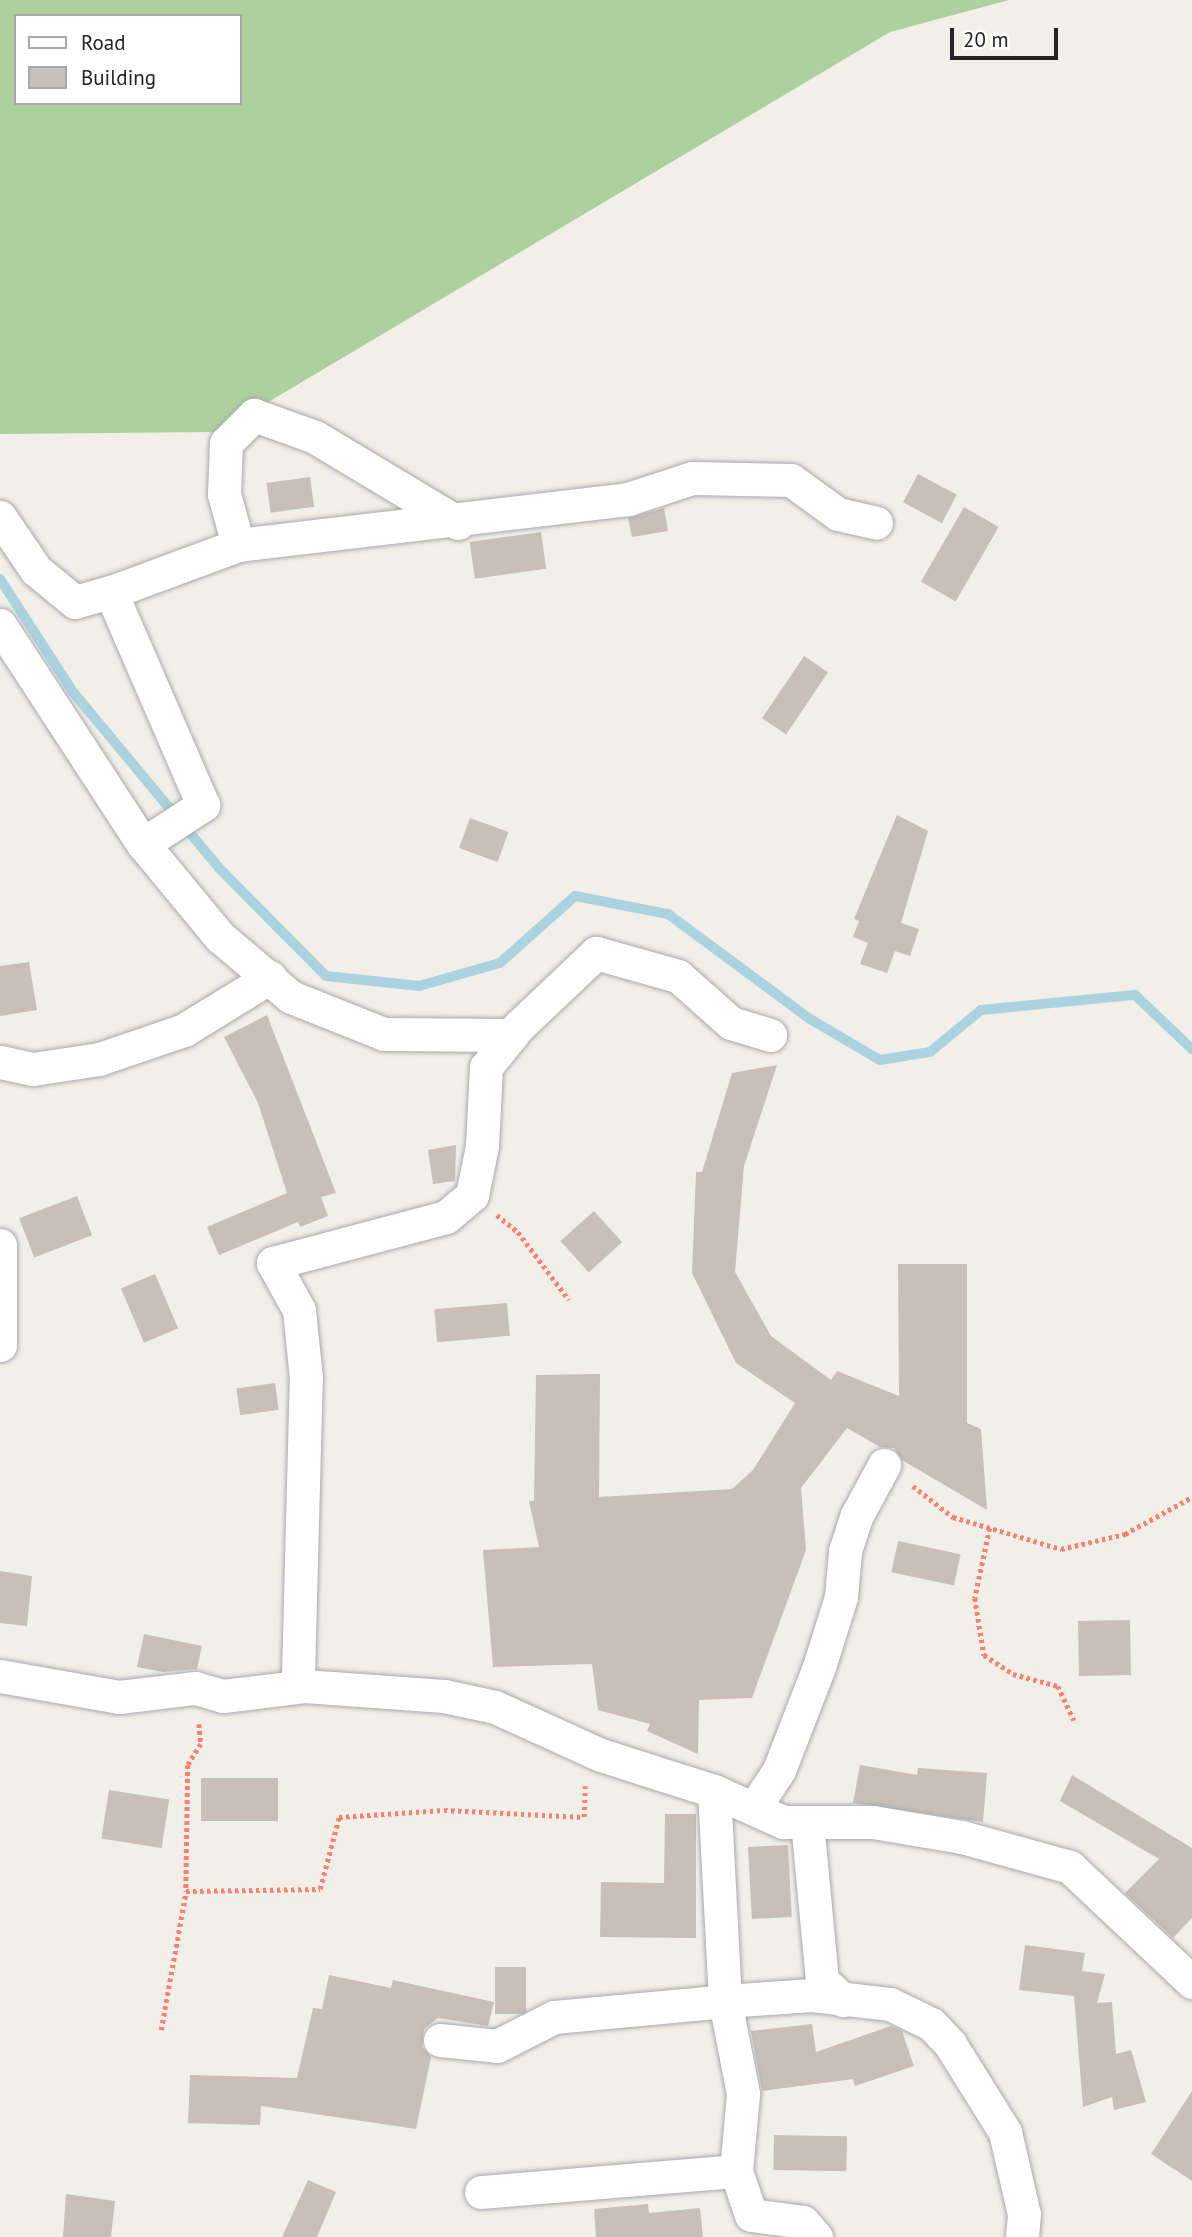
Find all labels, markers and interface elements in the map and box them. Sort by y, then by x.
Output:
legend [14,14,242,105]
scale bar [954,14,1062,58]
text: 20 m [963,26,1009,53]
text: Road [81,29,125,56]
text: Building [81,64,156,91]

